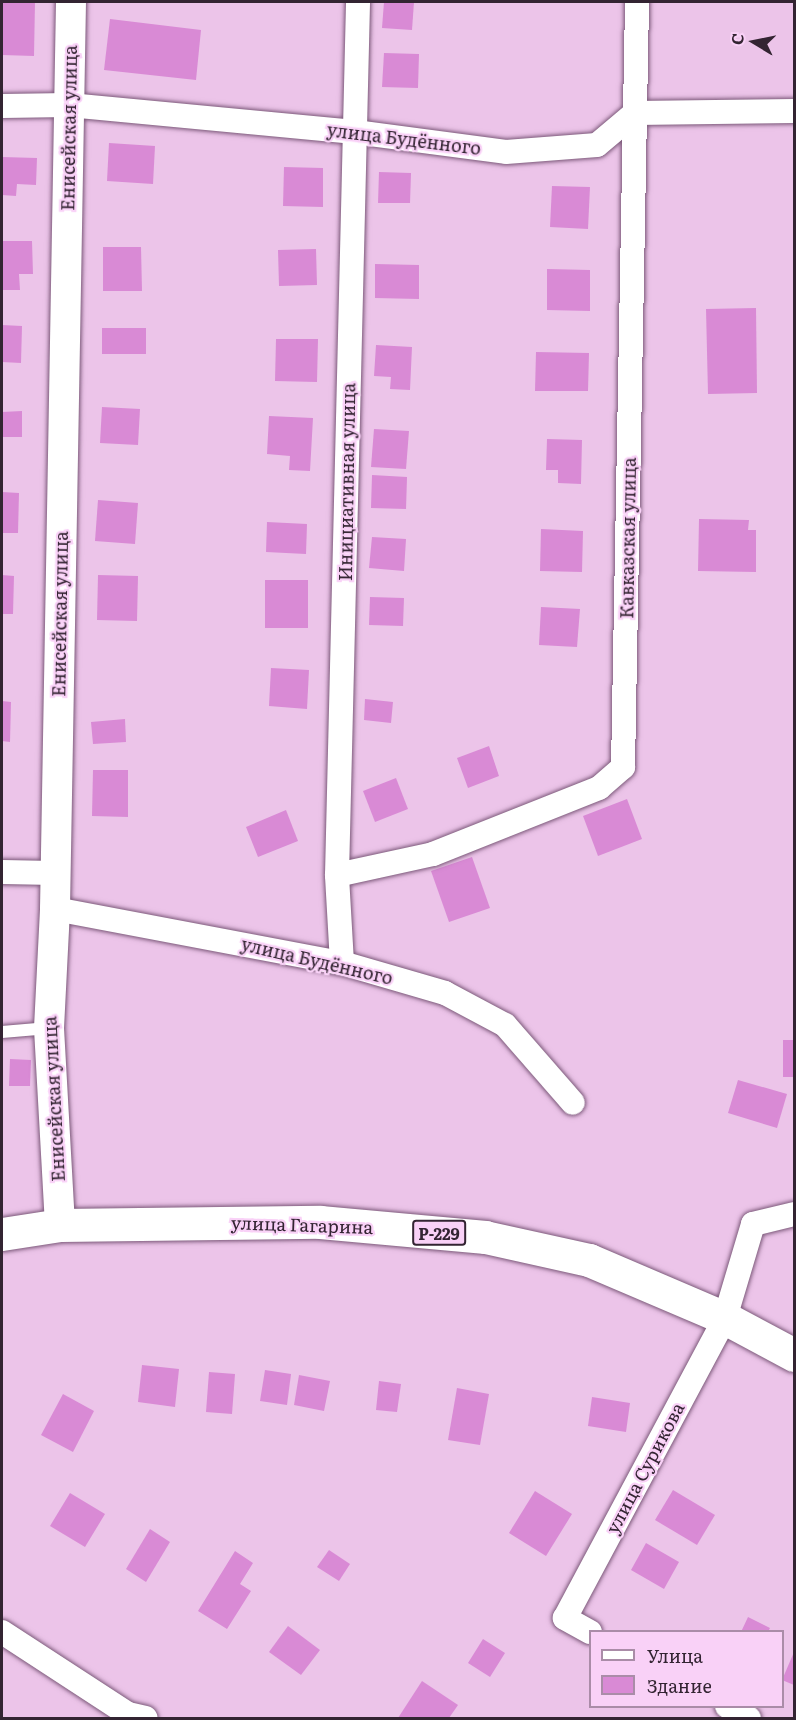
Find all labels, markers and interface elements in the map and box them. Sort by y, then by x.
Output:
north arrow [724,12,784,72]
text: С [723,31,749,47]
street label: Енисейская улица [57,45,81,211]
street label: улица Будённого [326,119,482,159]
street label: Инициативная улица [334,383,360,581]
street label: Кавказская улица [616,457,640,619]
street label: Енисейская улица [48,531,72,697]
street label: улица Будённого [239,933,395,989]
street label: Енисейская улица [39,1016,69,1182]
street label: улица Гагарина [231,1212,373,1238]
road number: Р-229 [412,1220,466,1246]
street label: улица Сурикова [601,1399,689,1537]
legend [589,1630,784,1708]
text: Улица [647,1642,703,1669]
text: Здание [647,1672,712,1699]

